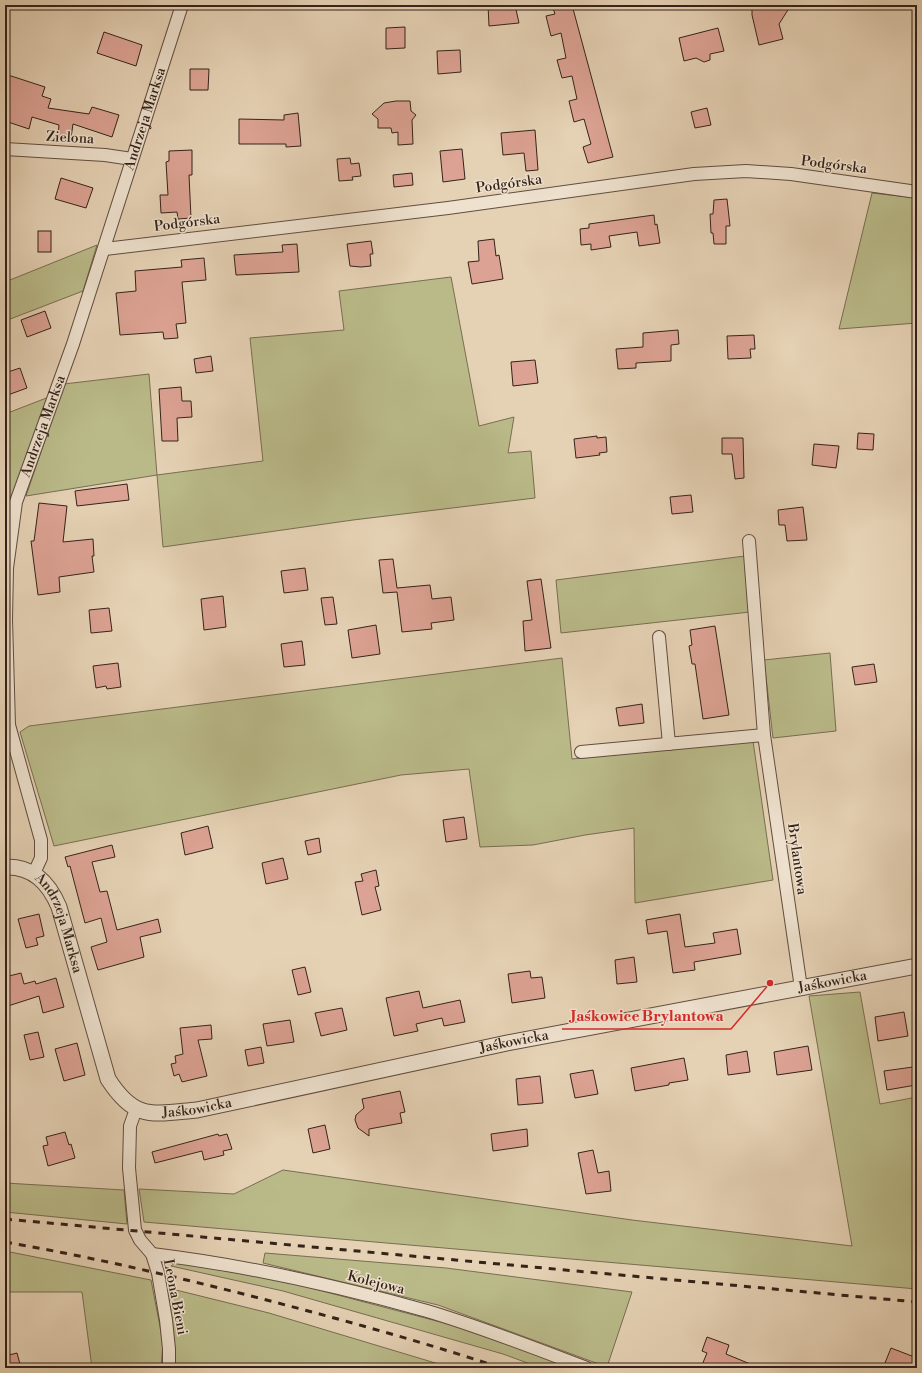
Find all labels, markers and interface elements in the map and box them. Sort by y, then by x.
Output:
street label: Andrzeja Marksa [120,64,171,173]
street label: Zielona [45,128,95,148]
street label: Podgórska [800,152,869,178]
street label: Podgórska [475,170,544,198]
street label: Podgórska [153,210,222,236]
street label: Andrzeja Marksa [16,372,70,481]
street label: Brylantowa [783,821,811,897]
street label: Andrzeja Marksa [30,868,87,976]
street label: Jaśkowicka [795,966,869,997]
callout: Jaśkowice Brylantowa [562,1002,731,1029]
text: Jaśkowice Brylantowa [568,1007,724,1026]
street label: Jaśkowicka [477,1026,551,1058]
street label: Jaśkowicka [161,1094,234,1122]
street label: Leona Bieni [159,1257,191,1337]
street label: Kolejowa [346,1267,407,1299]

